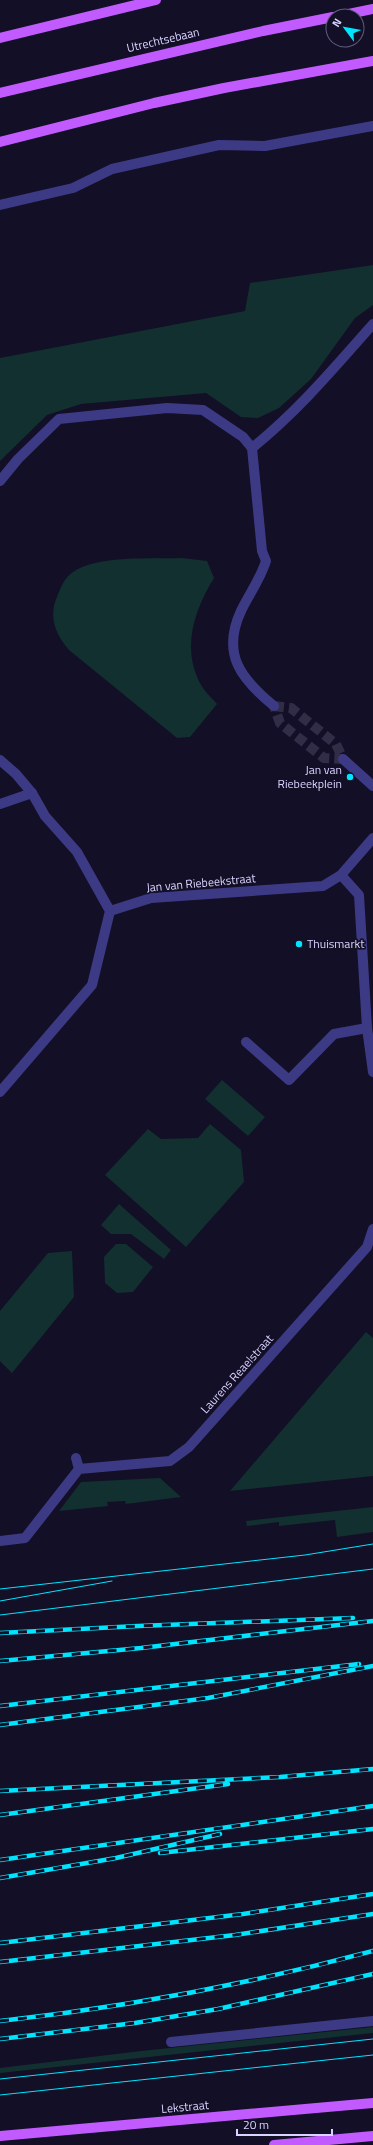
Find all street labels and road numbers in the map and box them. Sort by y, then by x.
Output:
street label: Utrechtsebaan [125,22,201,57]
street label: Jan van Riebeekstraat [145,868,257,897]
street label: Laurens Reaelstraat [196,1329,278,1418]
street label: Lekstraat [160,2095,210,2118]

